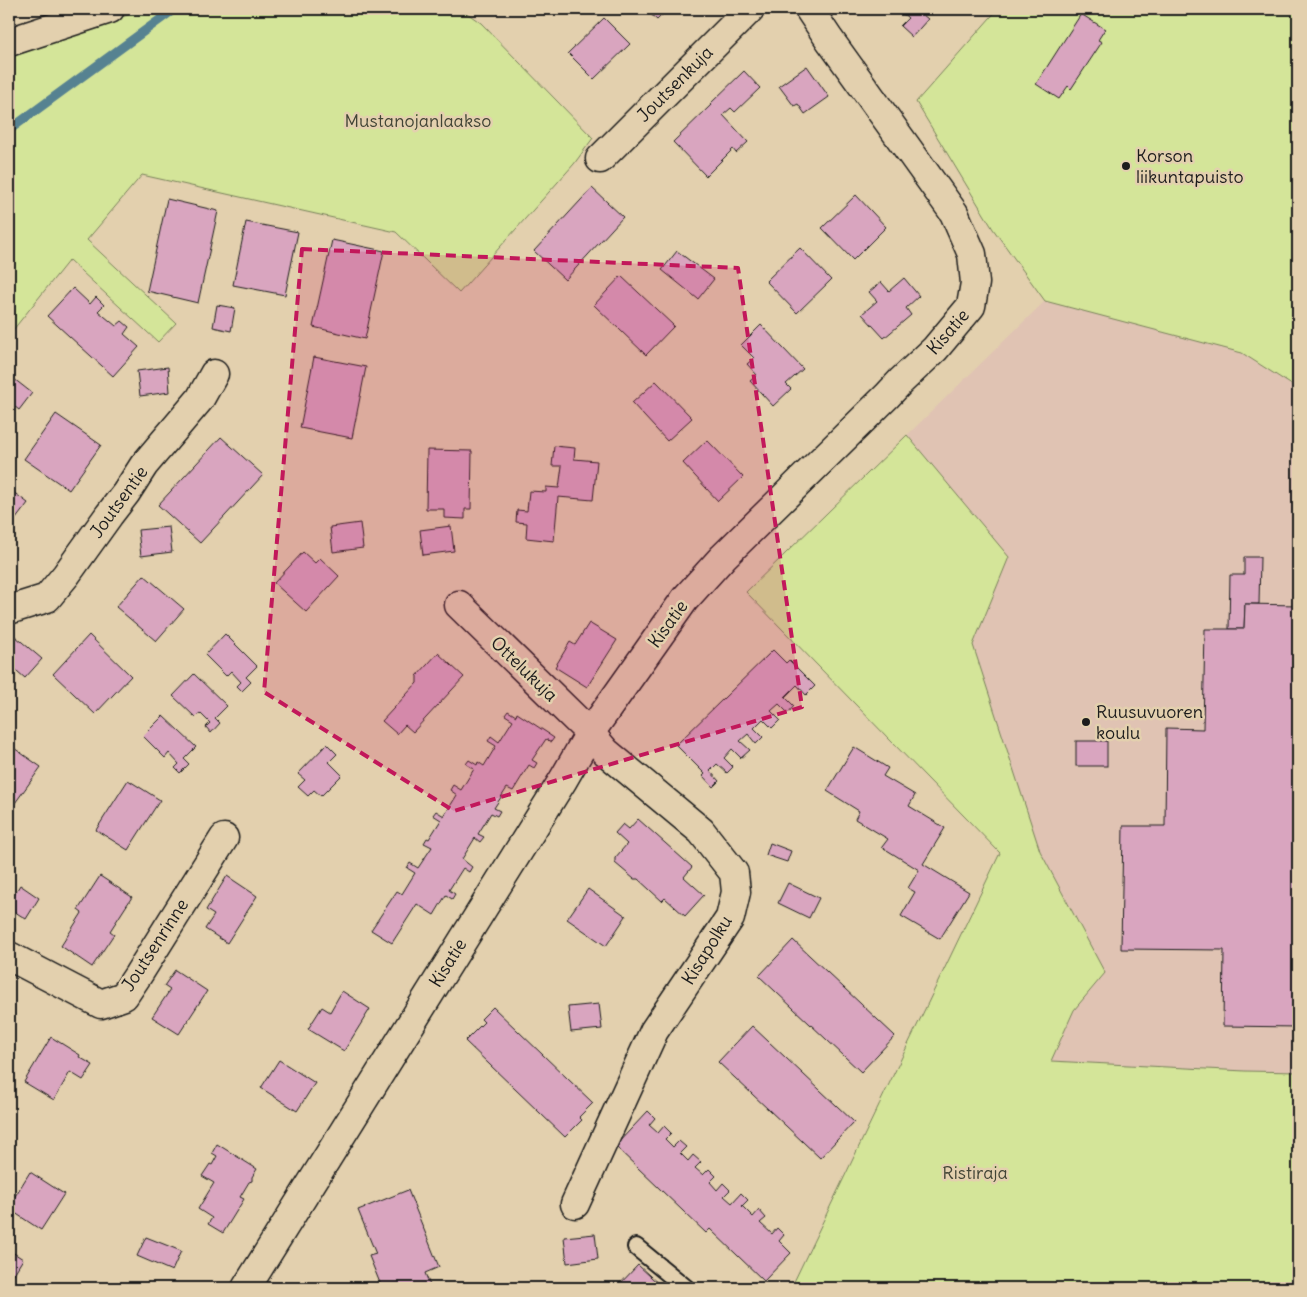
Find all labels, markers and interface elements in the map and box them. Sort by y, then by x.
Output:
street label: Joutsenkuja [632,41,717,126]
park label: Mustanojanlaakso [345,109,491,132]
place label: Korson liikuntapuisto [1136,144,1244,188]
marker: Korson liikuntapuisto [1120,160,1132,172]
street label: Kisatie [921,304,974,359]
street label: Joutsentie [85,461,153,542]
street label: Kisatie [643,595,693,652]
street label: Ottelukuja [486,631,563,706]
place label: Ruusuvuoren koulu [1096,700,1203,744]
marker: Ruusuvuoren koulu [1080,716,1092,728]
street label: Joutsenrinne [116,894,193,995]
street label: Kisapolku [676,911,737,989]
street label: Kisatie [424,934,471,991]
park label: Ristiraja [942,1161,1008,1184]

